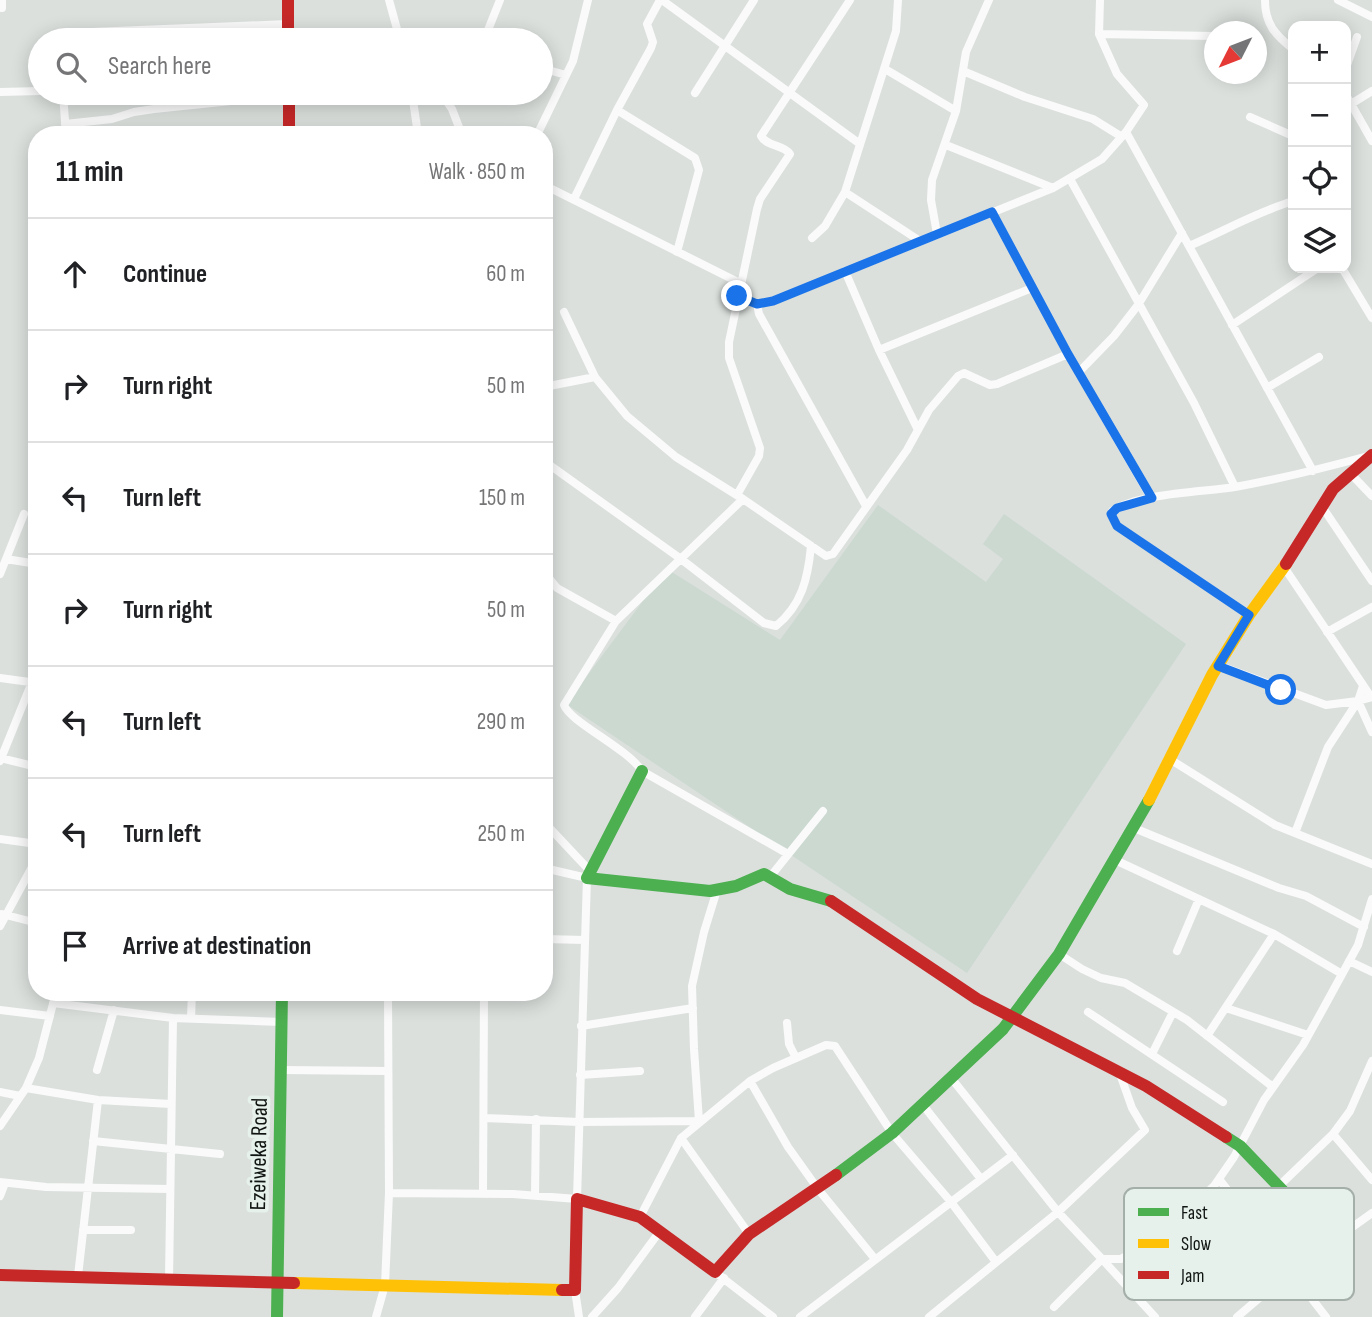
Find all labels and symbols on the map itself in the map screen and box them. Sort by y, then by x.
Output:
north arrow [1204,21,1267,84]
route end [721,280,752,311]
route start [1265,674,1296,705]
street label: Ezeiweka Road [244,1097,274,1211]
legend [1124,1188,1354,1300]
text: Fast [1181,1202,1208,1225]
text: Slow [1181,1233,1211,1256]
text: Jam [1180,1265,1204,1288]

